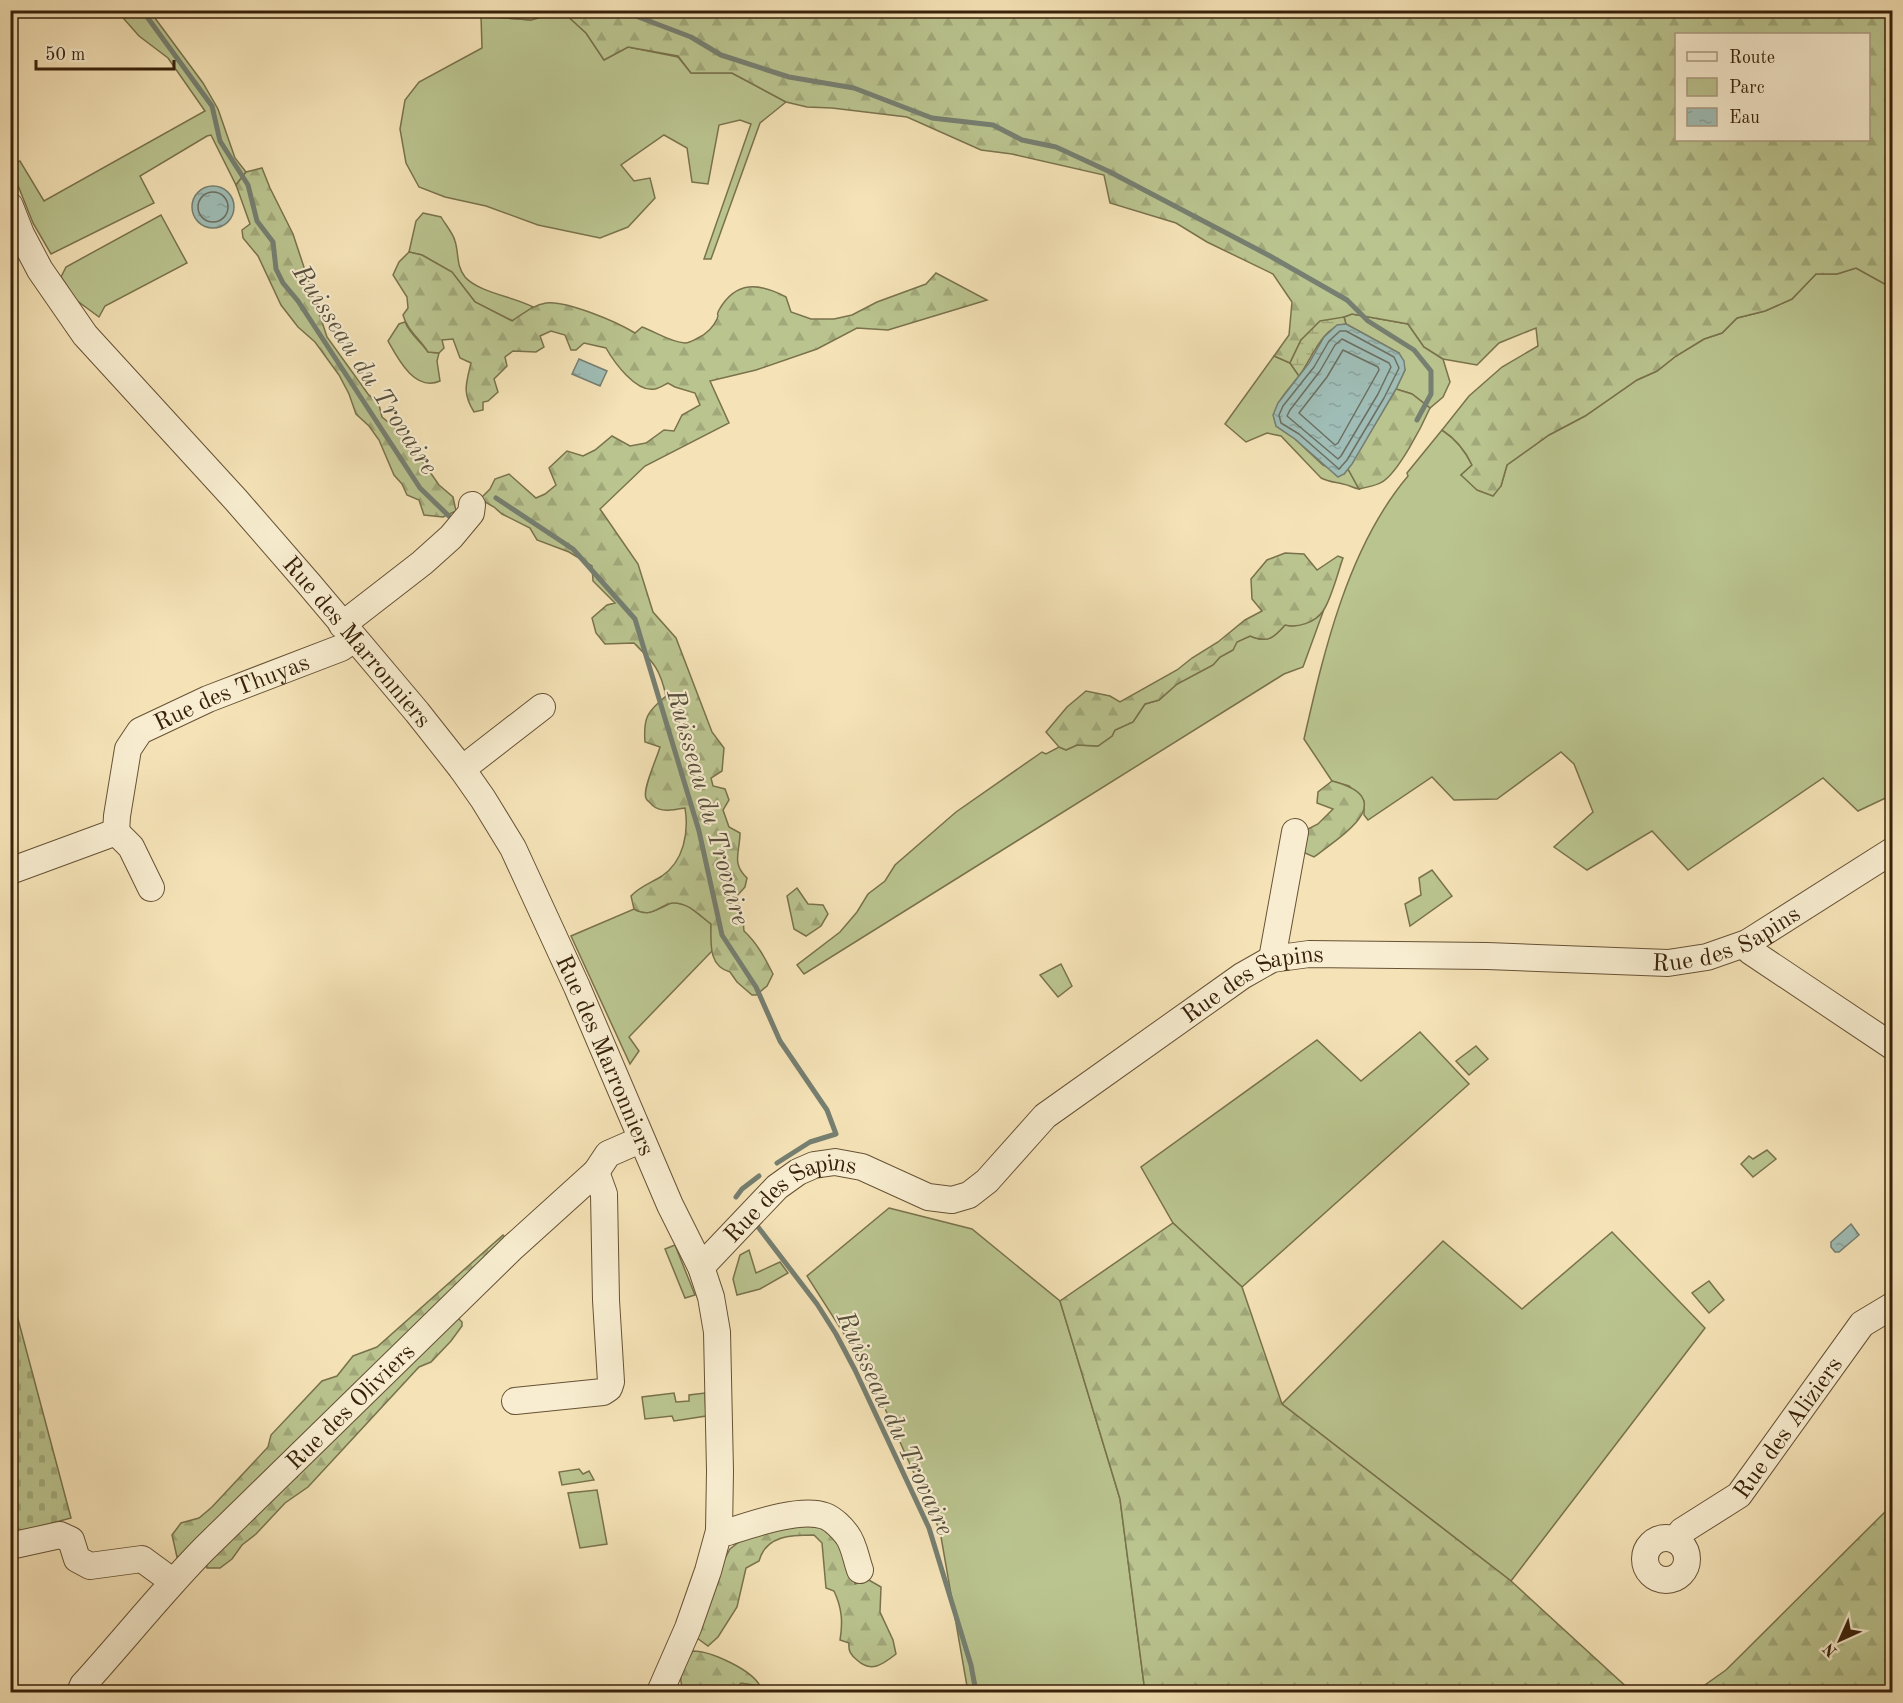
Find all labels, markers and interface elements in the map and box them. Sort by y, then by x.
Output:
scale bar [36,33,174,71]
legend [1675,33,1870,141]
text: 50 m [45,46,85,64]
text: Route [1729,49,1775,67]
text: Parc [1729,79,1765,97]
text: Eau [1729,109,1760,127]
water label: Ruisseau du Trovaire [286,260,442,480]
street label: Rue des Marronniers [277,553,435,733]
street label: Rue des Thuyas [151,651,313,737]
water label: Ruisseau du Trovaire [661,686,753,929]
street label: Rue des Sapins [1651,903,1805,977]
street label: Rue des Sapins [1178,944,1324,1029]
street label: Rue des Marronniers [550,952,658,1160]
street label: Rue des Sapins [721,1152,858,1248]
water label: Ruisseau du Trovaire [830,1307,958,1540]
street label: Rue des Oliviers [283,1340,420,1475]
street label: Rue des Aliziers [1730,1353,1848,1504]
north arrow [1810,1610,1870,1670]
text: N [1820,1639,1841,1659]

